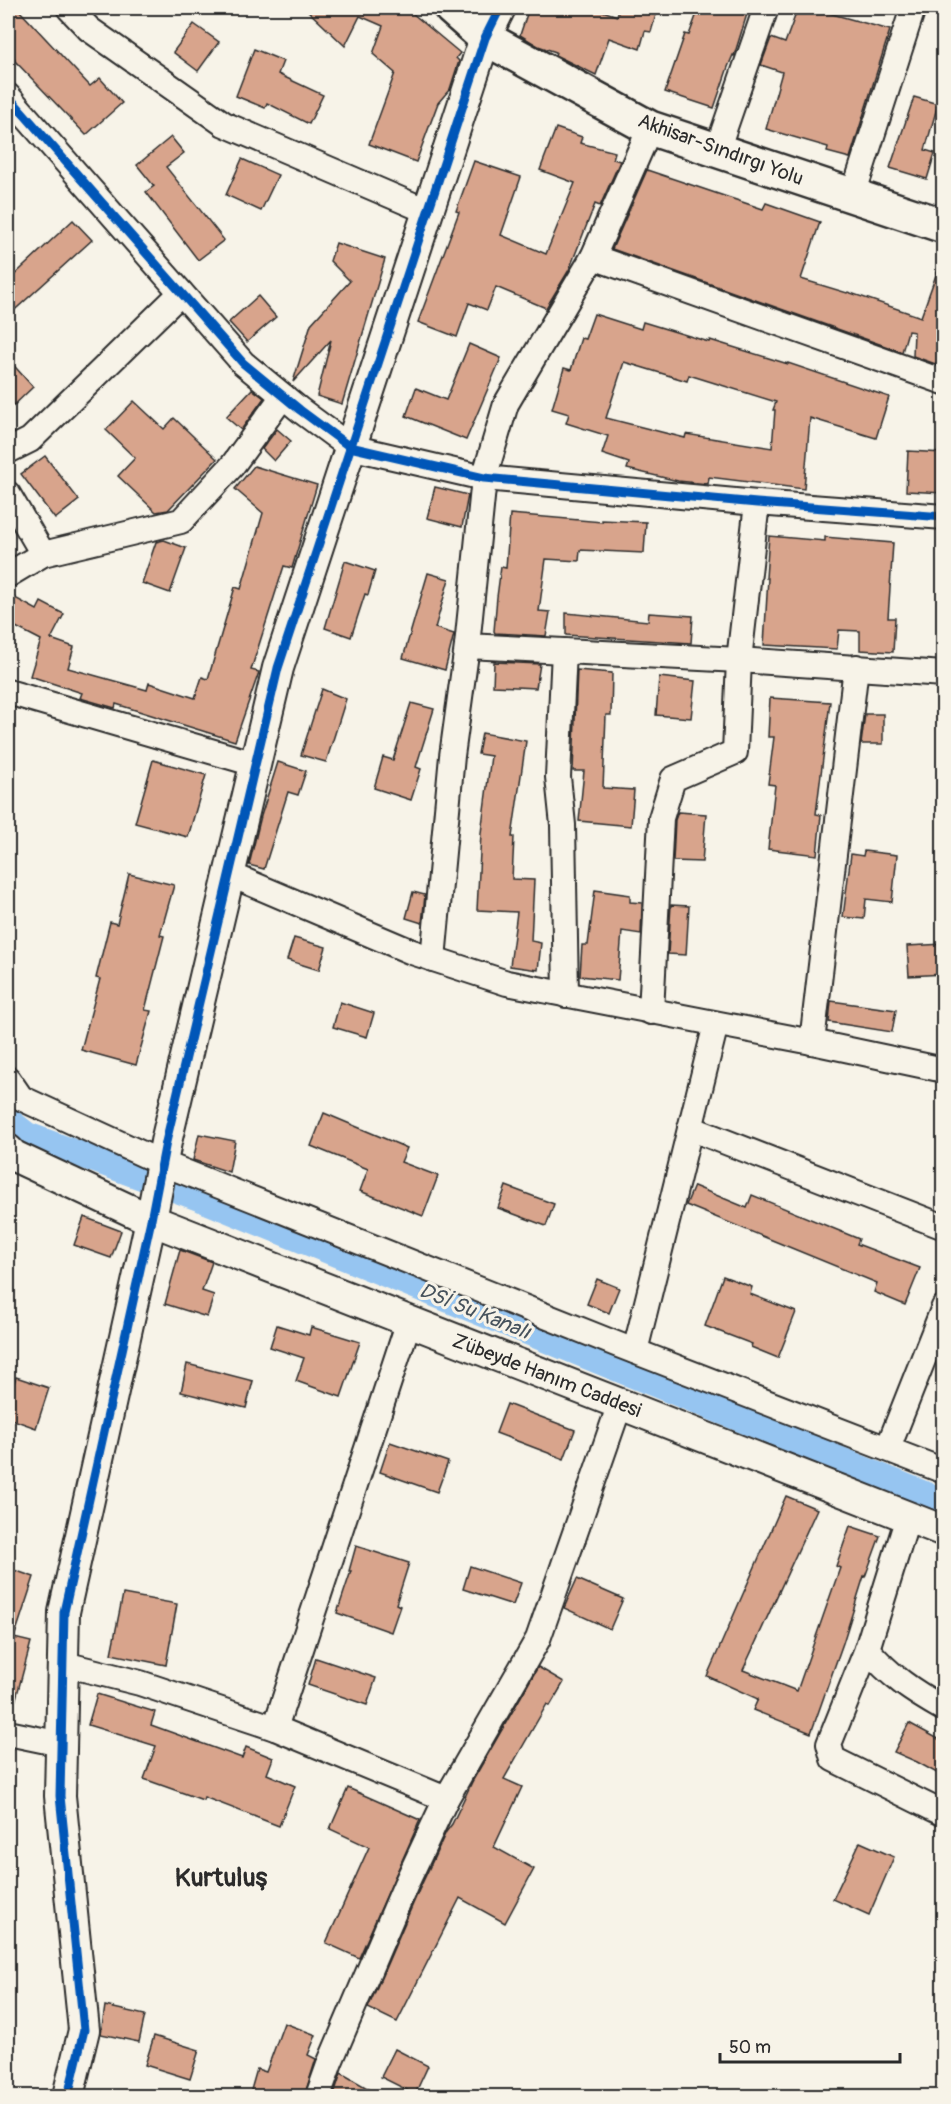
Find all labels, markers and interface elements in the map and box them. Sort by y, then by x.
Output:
street label: Akhisar-Sındırgı Yolu [635,108,807,191]
water label: DSİ Su Kanalı [415,1277,536,1346]
street label: Zübeyde Hanım Caddesi [449,1328,645,1423]
district label: Kurtuluş [175,1862,268,1894]
scale bar [720,2026,900,2064]
text: 50 m [729,2036,771,2059]

